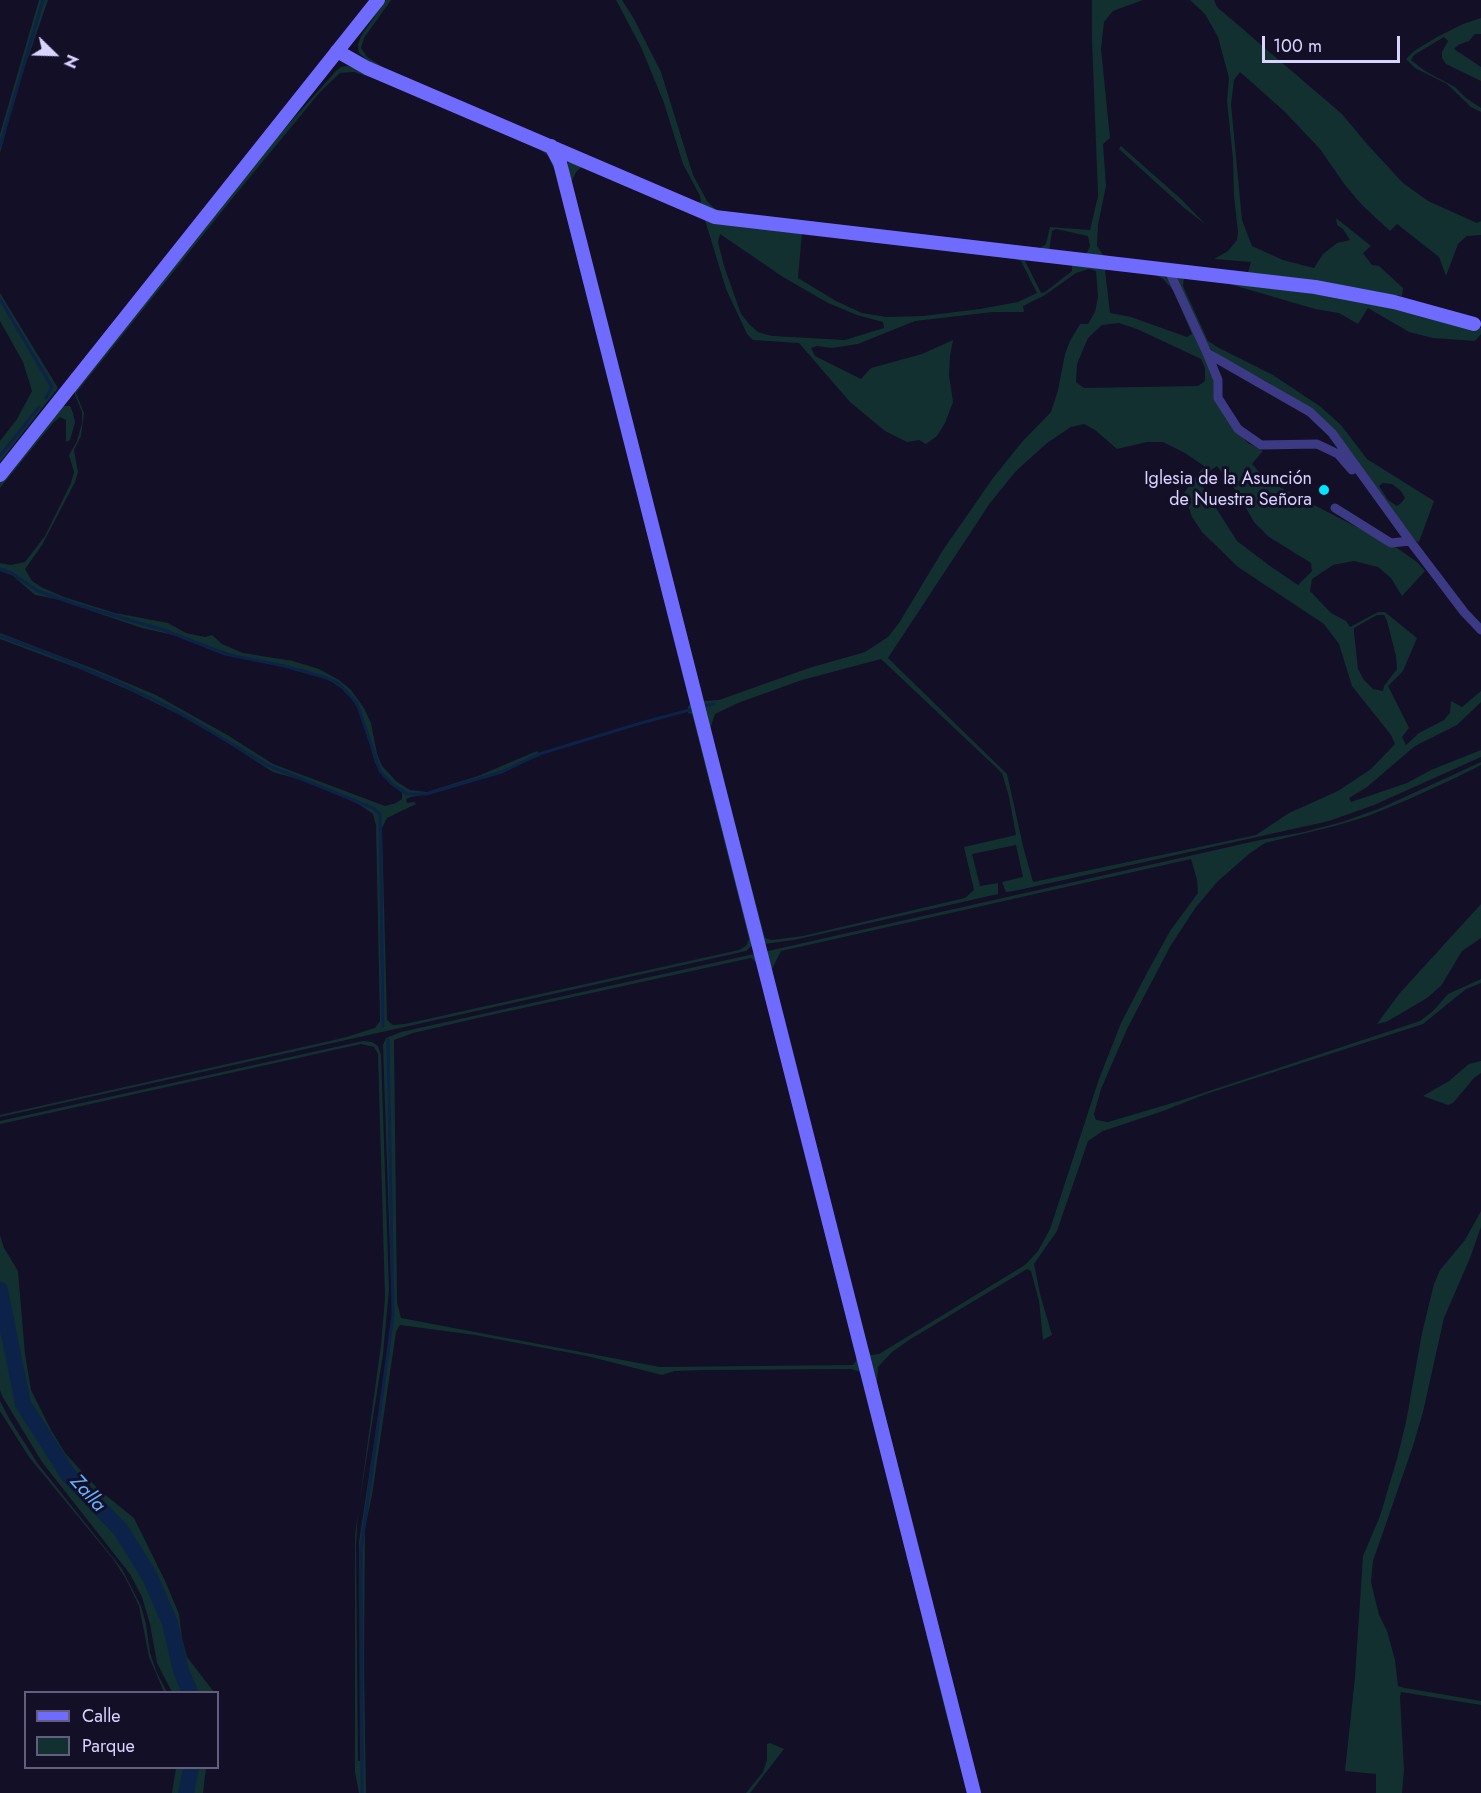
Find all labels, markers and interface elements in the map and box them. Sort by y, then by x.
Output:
north arrow [24,24,84,84]
scale bar [1265,24,1403,62]
text: 100 m [1273,33,1322,59]
text: N [58,51,84,72]
place label: Iglesia de la Asunción de Nuestra Señora [1144,469,1312,512]
marker: Iglesia de la Asunción de Nuestra Señora [1317,483,1331,497]
water label: Zalla [64,1471,110,1517]
legend [24,1691,219,1769]
text: Calle [82,1703,121,1729]
text: Parque [82,1733,135,1759]

